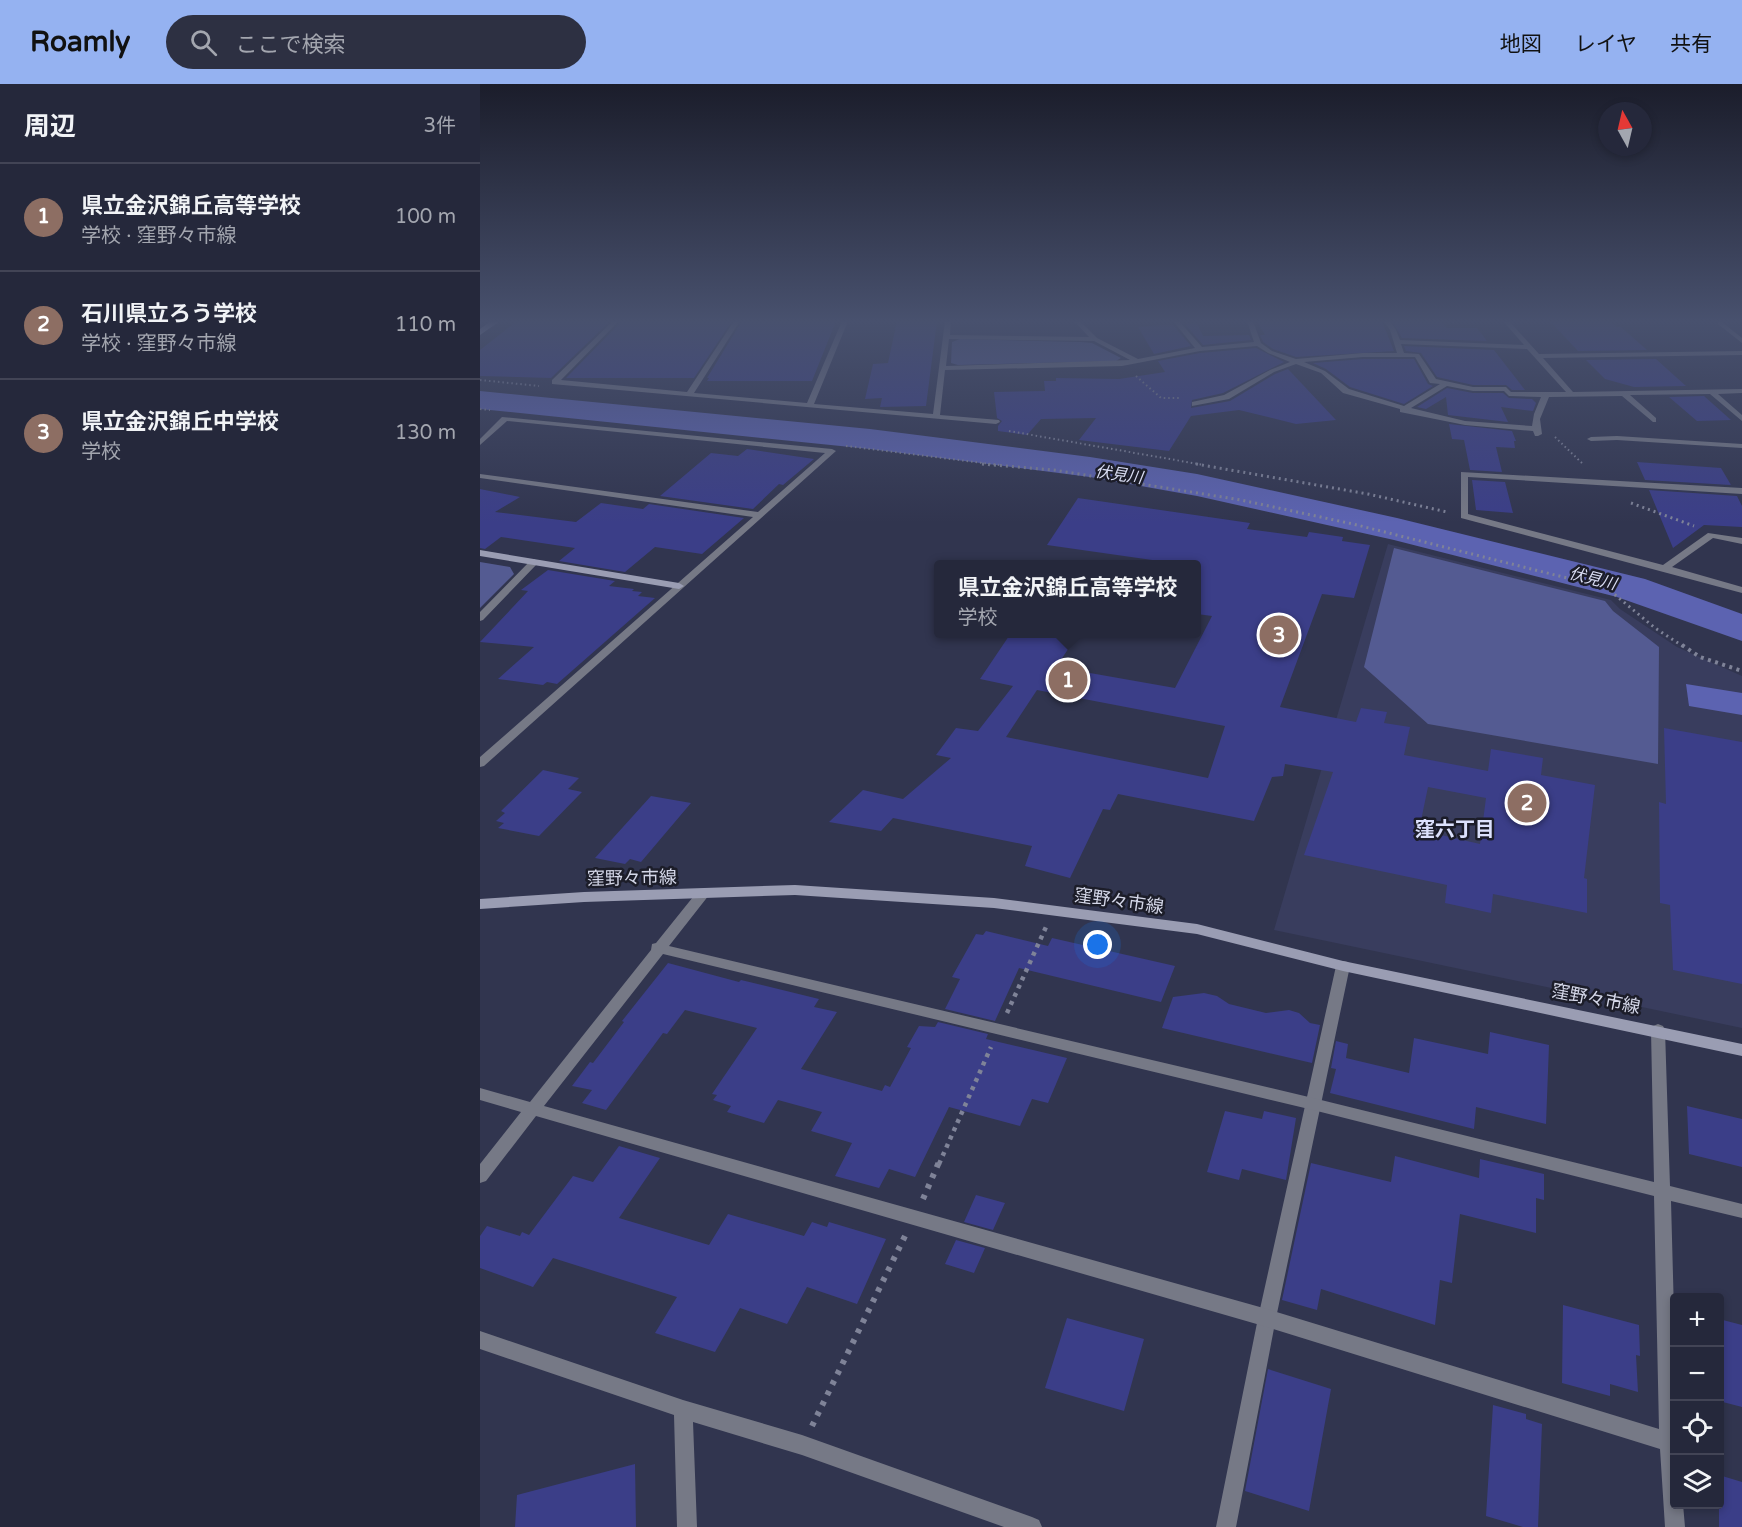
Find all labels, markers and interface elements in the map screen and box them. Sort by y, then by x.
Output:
search box [166,15,586,69]
text: Roamly [30,25,130,59]
icon: search [187,26,220,59]
text: ここで検索 [235,32,345,58]
text: 地図 [1500,32,1542,57]
text: レイヤ [1575,32,1637,57]
text: 共有 [1670,32,1712,57]
north arrow [1598,102,1652,156]
text: 周辺 [24,111,76,142]
text: 3件 [423,114,456,138]
text: 県立金沢錦丘高等学校 [81,193,301,219]
text: 1 [37,205,50,229]
text: 100 m [395,205,456,229]
text: 学校 · 窪野々市線 [81,224,237,248]
text: 石川県立ろう学校 [81,301,257,327]
text: 2 [37,313,50,337]
text: 110 m [395,313,456,337]
text: 学校 · 窪野々市線 [81,332,237,356]
text: 県立金沢錦丘中学校 [81,409,279,435]
text: 3 [37,421,50,445]
text: 130 m [395,421,456,445]
text: 学校 [81,440,121,464]
water label: 伏見川 [1094,462,1146,489]
popup [934,560,1201,638]
water label: 伏見川 [1567,563,1620,595]
text: 県立金沢錦丘高等学校 [957,575,1178,601]
text: 学校 [957,606,997,630]
pin: 3 [1260,612,1298,658]
pin: 1 [1048,658,1088,702]
pin: 2 [1508,780,1546,826]
district label: 窪六丁目 [1415,818,1495,842]
street label: 窪野々市線 [587,866,677,890]
street label: 窪野々市線 [1073,884,1165,918]
your location [1083,930,1112,959]
street label: 窪野々市線 [1550,980,1642,1018]
map controls [1670,1293,1724,1509]
button: + [1670,1293,1724,1347]
button: − [1670,1347,1724,1401]
button: locate [1670,1401,1724,1455]
button: layers [1670,1455,1724,1509]

